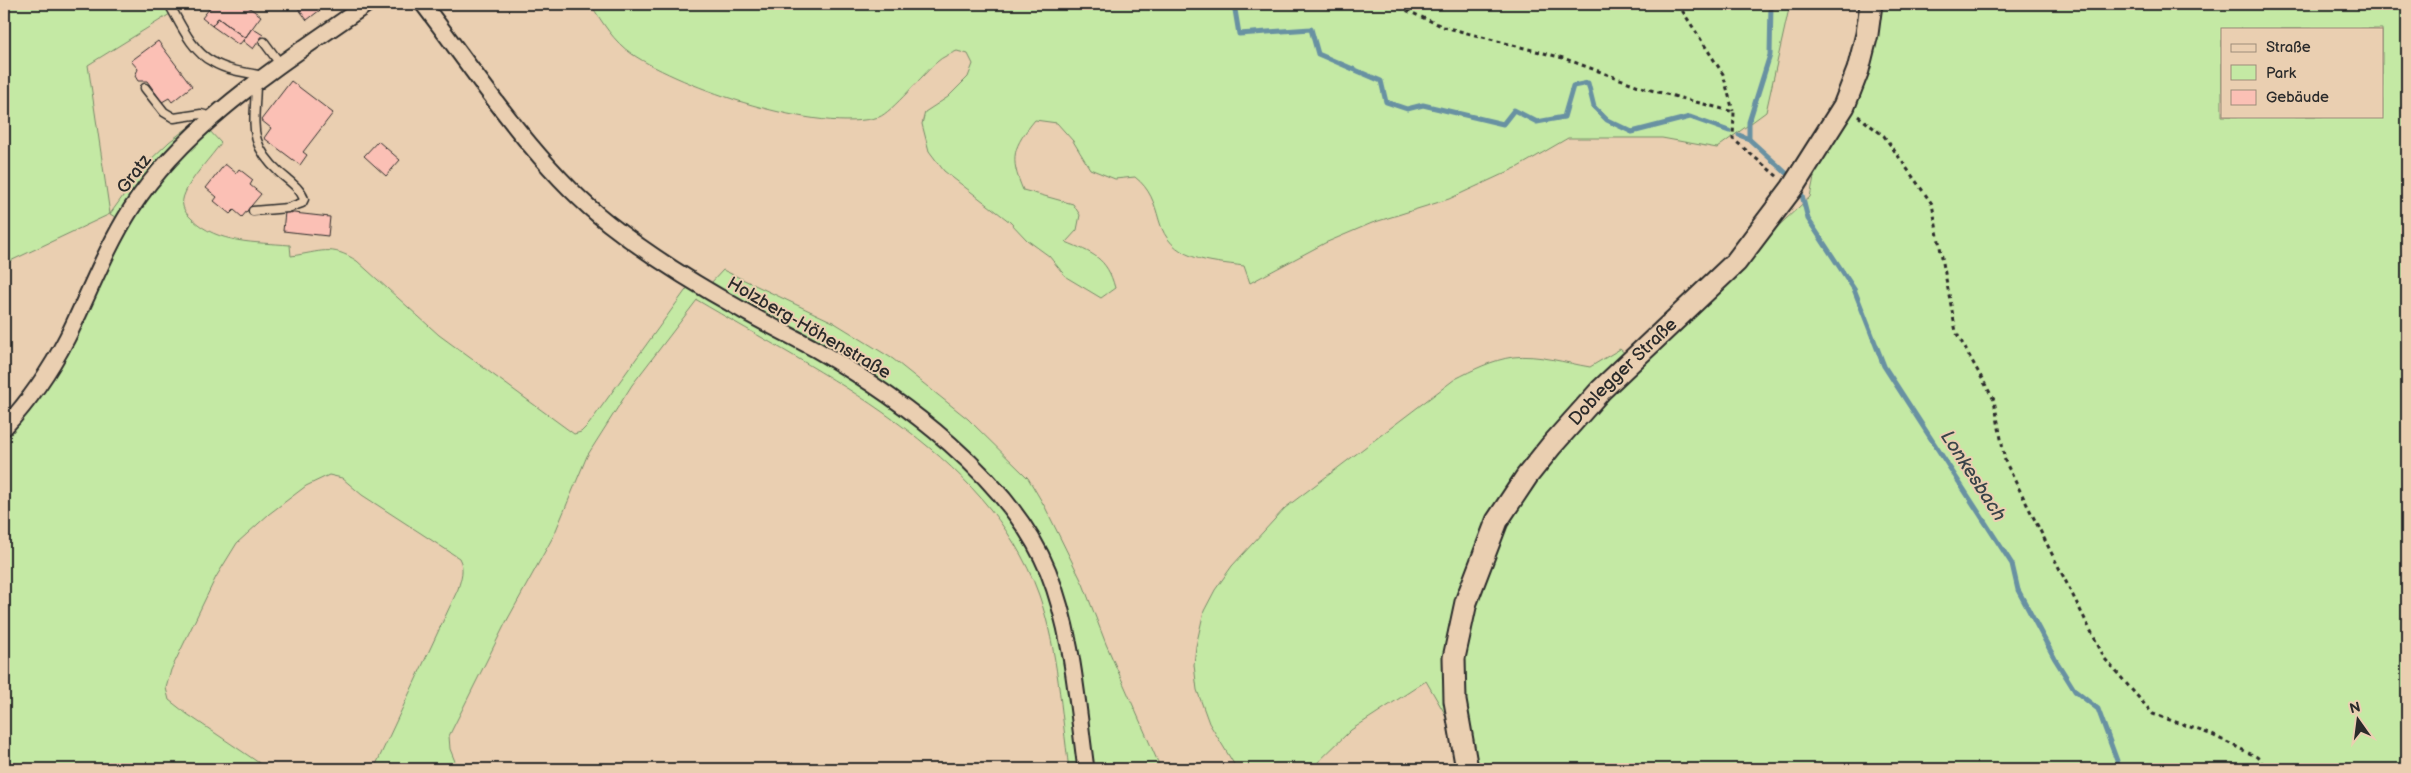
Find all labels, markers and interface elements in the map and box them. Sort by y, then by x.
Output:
legend [2221,28,2384,118]
text: Straße [2266,38,2311,57]
text: Park [2266,64,2297,83]
text: Gebäude [2266,88,2329,107]
street label: Gratz [112,150,156,198]
street label: Holzberg-Höhenstraße [723,273,895,384]
street label: Doblegger Straße [1564,313,1681,430]
water label: Lonkesbach [1935,427,2011,525]
north arrow [2334,696,2384,746]
text: N [2348,698,2362,717]

